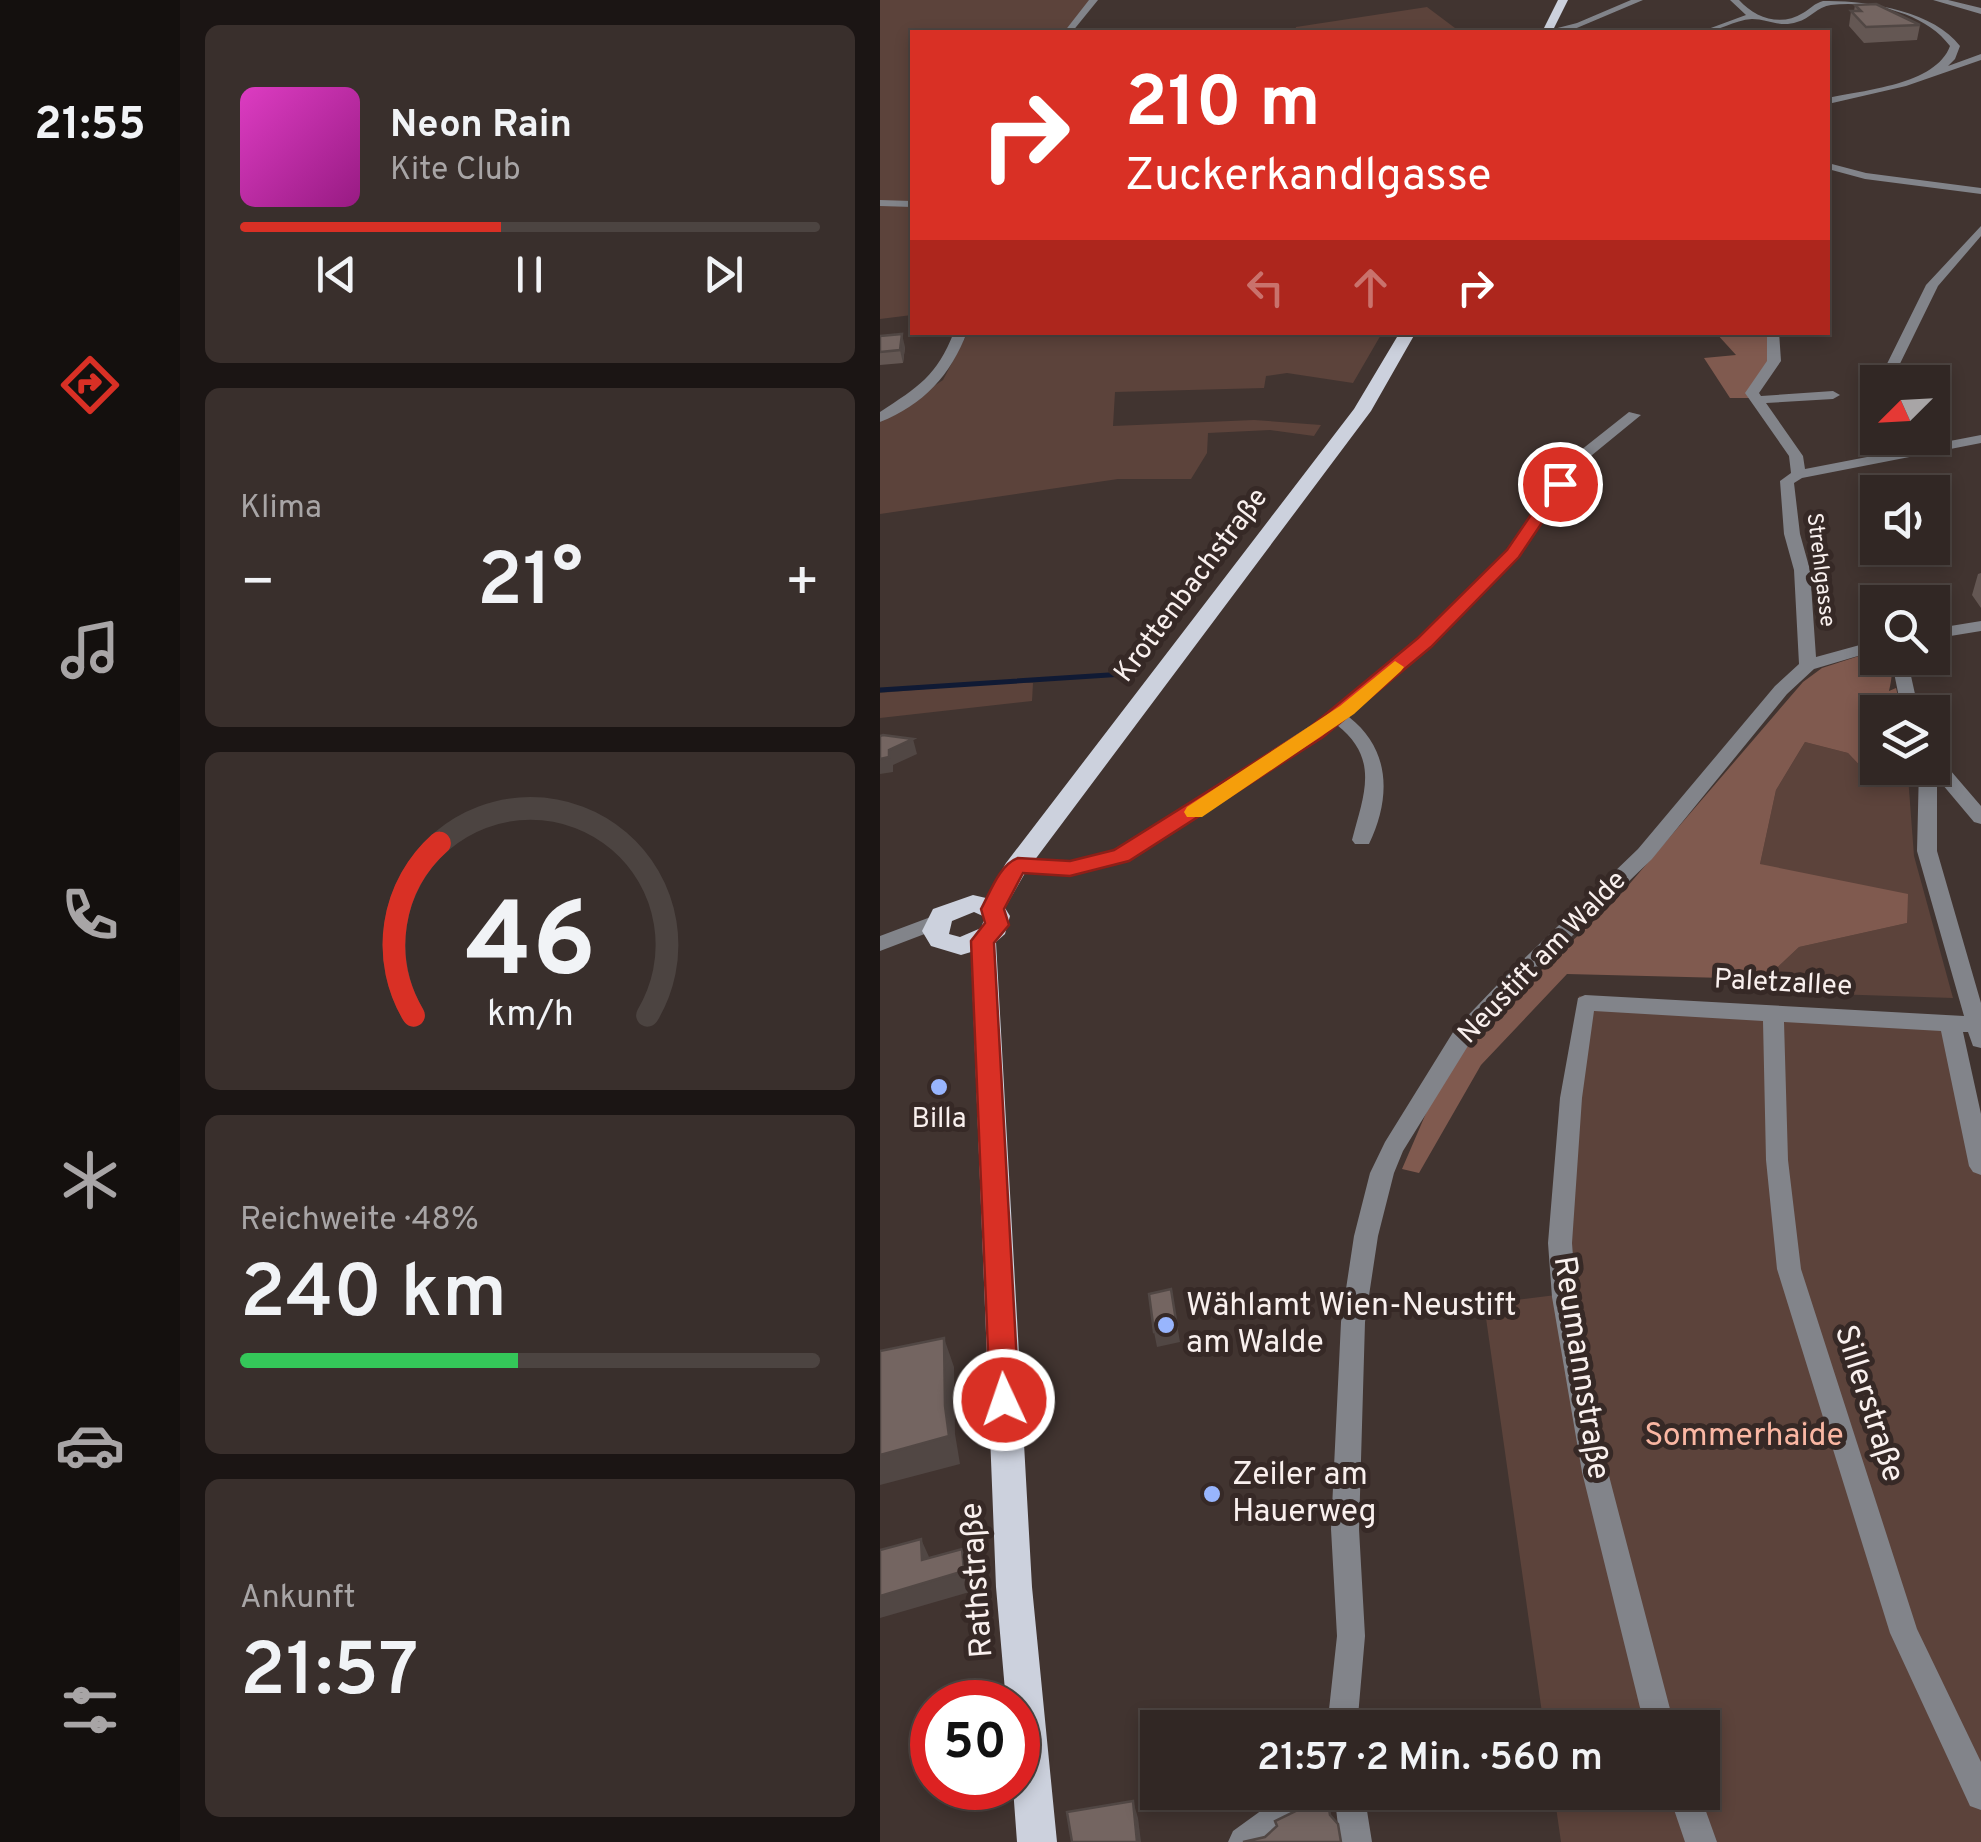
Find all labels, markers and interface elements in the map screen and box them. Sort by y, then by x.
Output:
text: 210 m [1125,62,1321,151]
icon: right [960,70,1090,200]
text: 21:55 [34,98,146,155]
text: Neon Rain [390,102,572,151]
text: Zuckerkandlgasse [1125,149,1492,206]
text: Kite Club [390,151,521,191]
icon: previous [309,247,364,302]
icon: pause [502,247,557,302]
icon: next [696,247,751,302]
icon: left [1238,260,1293,315]
icon: ahead [1343,260,1398,315]
icon: right [1448,260,1503,315]
icon: directions [55,350,125,420]
north arrow [1860,365,1950,455]
map controls [1860,365,1950,785]
pin [1518,442,1603,527]
icon: arrive [1533,457,1588,512]
button: sound [1860,475,1950,565]
street label: Krottenbachstraße [1107,482,1277,690]
text: Klima [240,489,322,529]
street label: Strehlgasse [1800,511,1840,629]
text: 21° [477,537,583,632]
text: − [240,550,275,620]
text: + [785,550,820,620]
button: search [1860,585,1950,675]
icon: music [55,615,125,685]
button: layers [1860,695,1950,785]
street label: Neustift am Walde [1451,864,1635,1052]
icon: phone [55,880,125,950]
text: 46 [465,881,595,1013]
street label: Paletzallee [1713,962,1853,1006]
text: km/h [487,993,573,1039]
marker: Billa [928,1076,950,1098]
place label: Billa [912,1102,966,1138]
icon: climate [55,1145,125,1215]
text: Reichweite · 48% [240,1201,479,1241]
text: 240 km [240,1249,507,1344]
street label: Reumannstraße [1543,1253,1617,1483]
place label: Wählamt Wien-Neustift am Walde [1186,1287,1517,1364]
marker: Wählamt Wien-Neustift am Walde [1155,1314,1177,1336]
street label: Sillerstraße [1824,1320,1912,1488]
position arrow [952,1348,1056,1452]
icon: car [55,1410,125,1480]
park label: Sommerhaide [1644,1417,1844,1457]
place label: Zeiler am Hauerweg [1232,1456,1377,1533]
marker: Zeiler am Hauerweg [1201,1483,1223,1505]
street label: Rathstraße [953,1501,1003,1659]
text: Ankunft [240,1579,356,1619]
text: 21:57 [240,1627,419,1722]
icon: filters [55,1675,125,1745]
speed limit sign: 50 [910,1680,1040,1810]
text: 21:57 · 2 Min. · 560 m [1257,1735,1603,1784]

